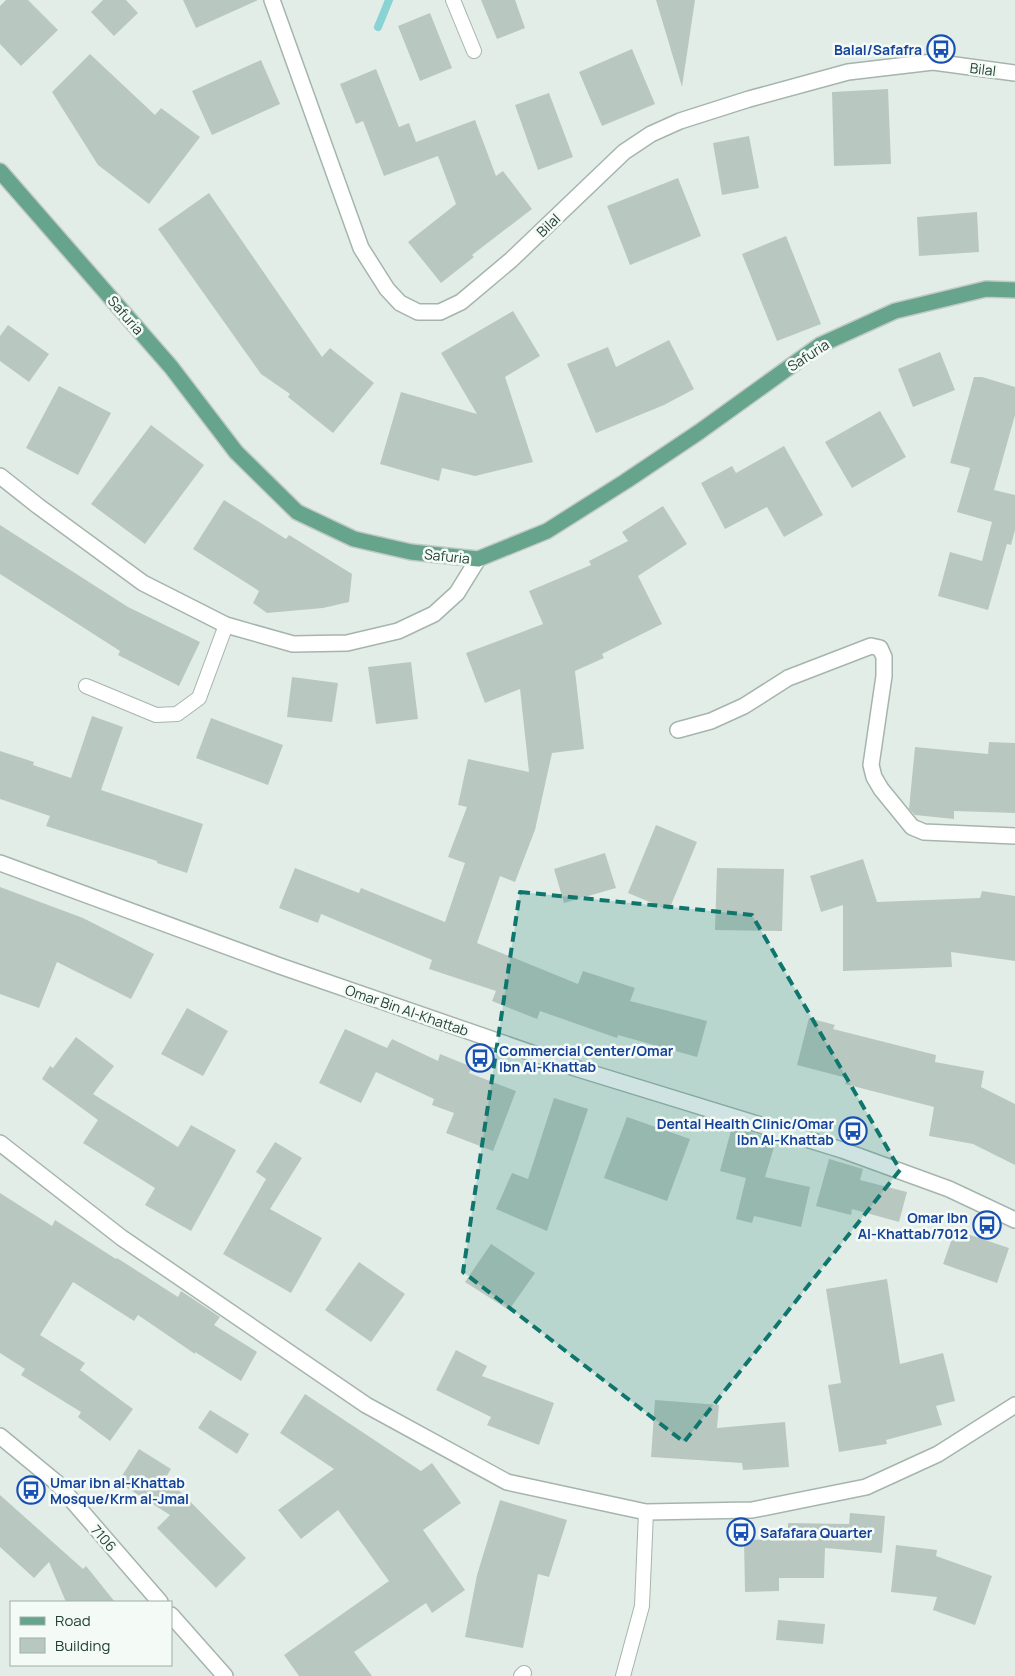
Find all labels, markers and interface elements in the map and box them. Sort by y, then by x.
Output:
bus stop icon: Balal/Safafra [926,34,956,64]
place label: Balal/Safafra [834,40,922,59]
street label: Bilal [969,58,997,80]
street label: Bilal [532,209,564,241]
street label: Safuria [104,291,148,339]
street label: Safuria [784,335,832,375]
street label: Safuria [423,544,471,568]
street label: Omar Bin Al-Khattab [343,980,471,1040]
place label: Commercial Center/Omar Ibn Al-Khattab [499,1041,674,1076]
bus stop icon: Commercial Center/Omar Ibn Al-Khattab [465,1043,495,1073]
place label: Dental Health Clinic/Omar Ibn Al-Khattab [657,1114,834,1149]
bus stop icon: Dental Health Clinic/Omar Ibn Al-Khattab [838,1116,868,1146]
place label: Omar Ibn Al-Khattab/7012 [858,1208,968,1243]
bus stop icon: Omar Ibn Al-Khattab/7012 [972,1210,1002,1240]
place label: Umar ibn al-Khattab Mosque/Krm al-Jmal [50,1473,189,1508]
bus stop icon: Umar ibn al-Khattab Mosque/Krm al-Jmal [16,1475,46,1505]
bus stop icon: Safafara Quarter [726,1517,756,1547]
street label: 7106 [87,1521,121,1555]
place label: Safafara Quarter [760,1523,873,1542]
legend [10,1601,172,1666]
text: Road [55,1610,91,1631]
text: Building [55,1635,110,1656]

